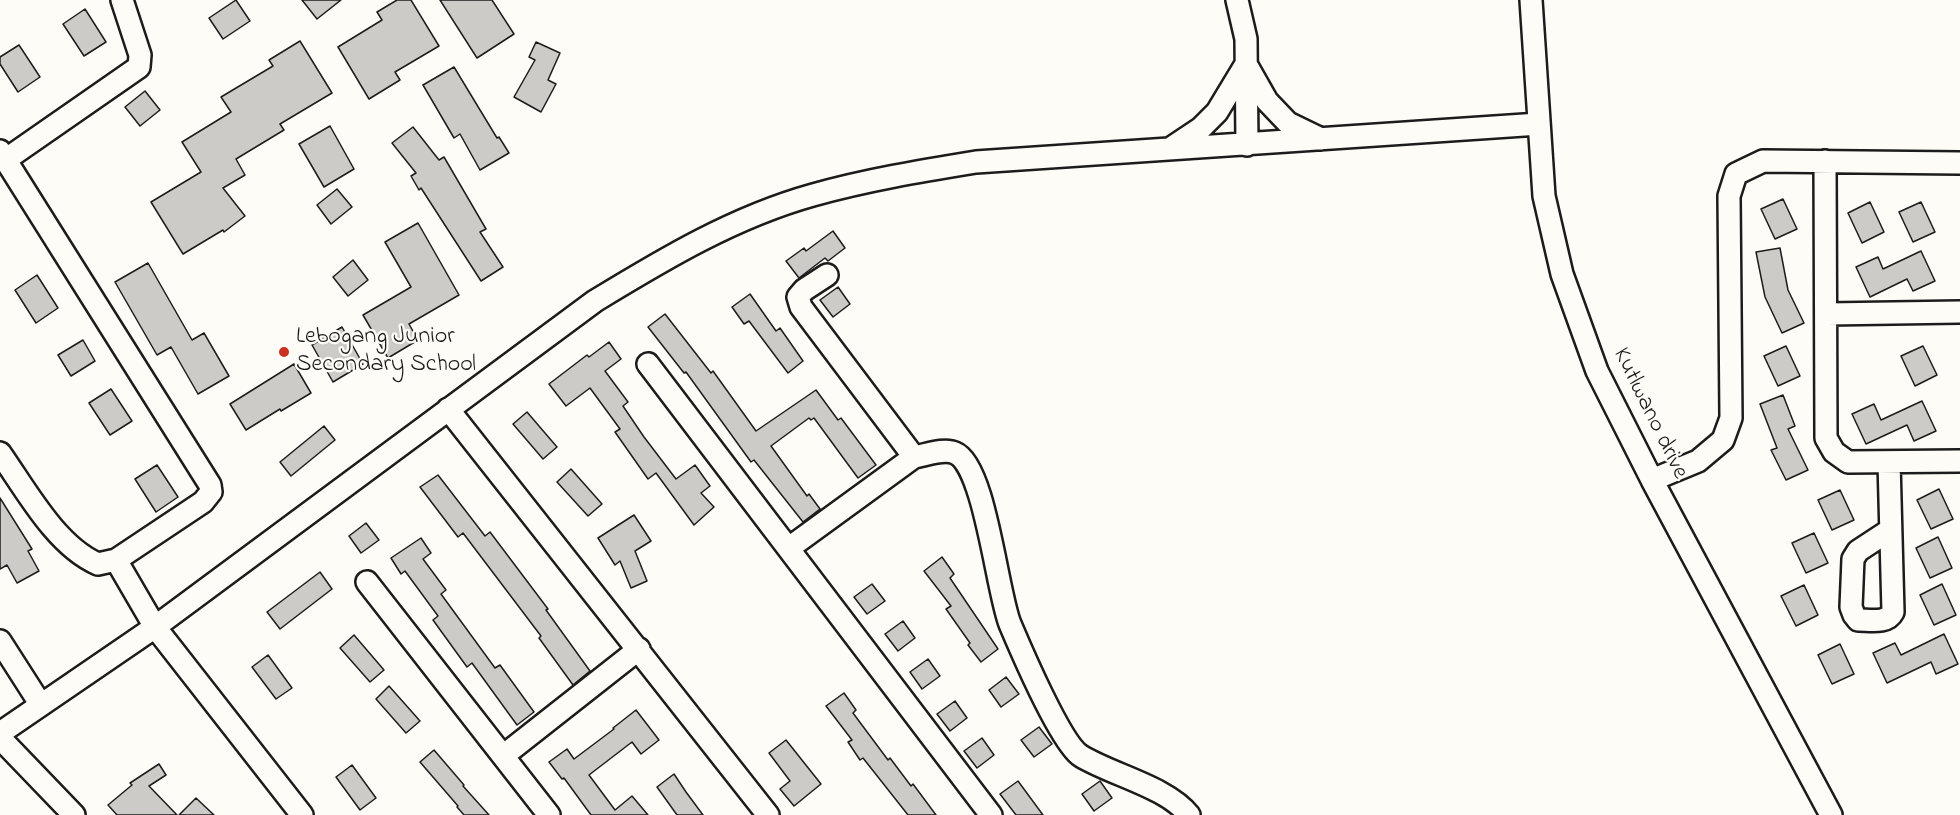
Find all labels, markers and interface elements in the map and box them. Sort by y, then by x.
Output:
place label: Lebogang Junior Secondary School [296,324,476,380]
street label: Kutlwano drive [1605,344,1693,484]
marker: Lebogang Junior Secondary School [277,345,291,359]

